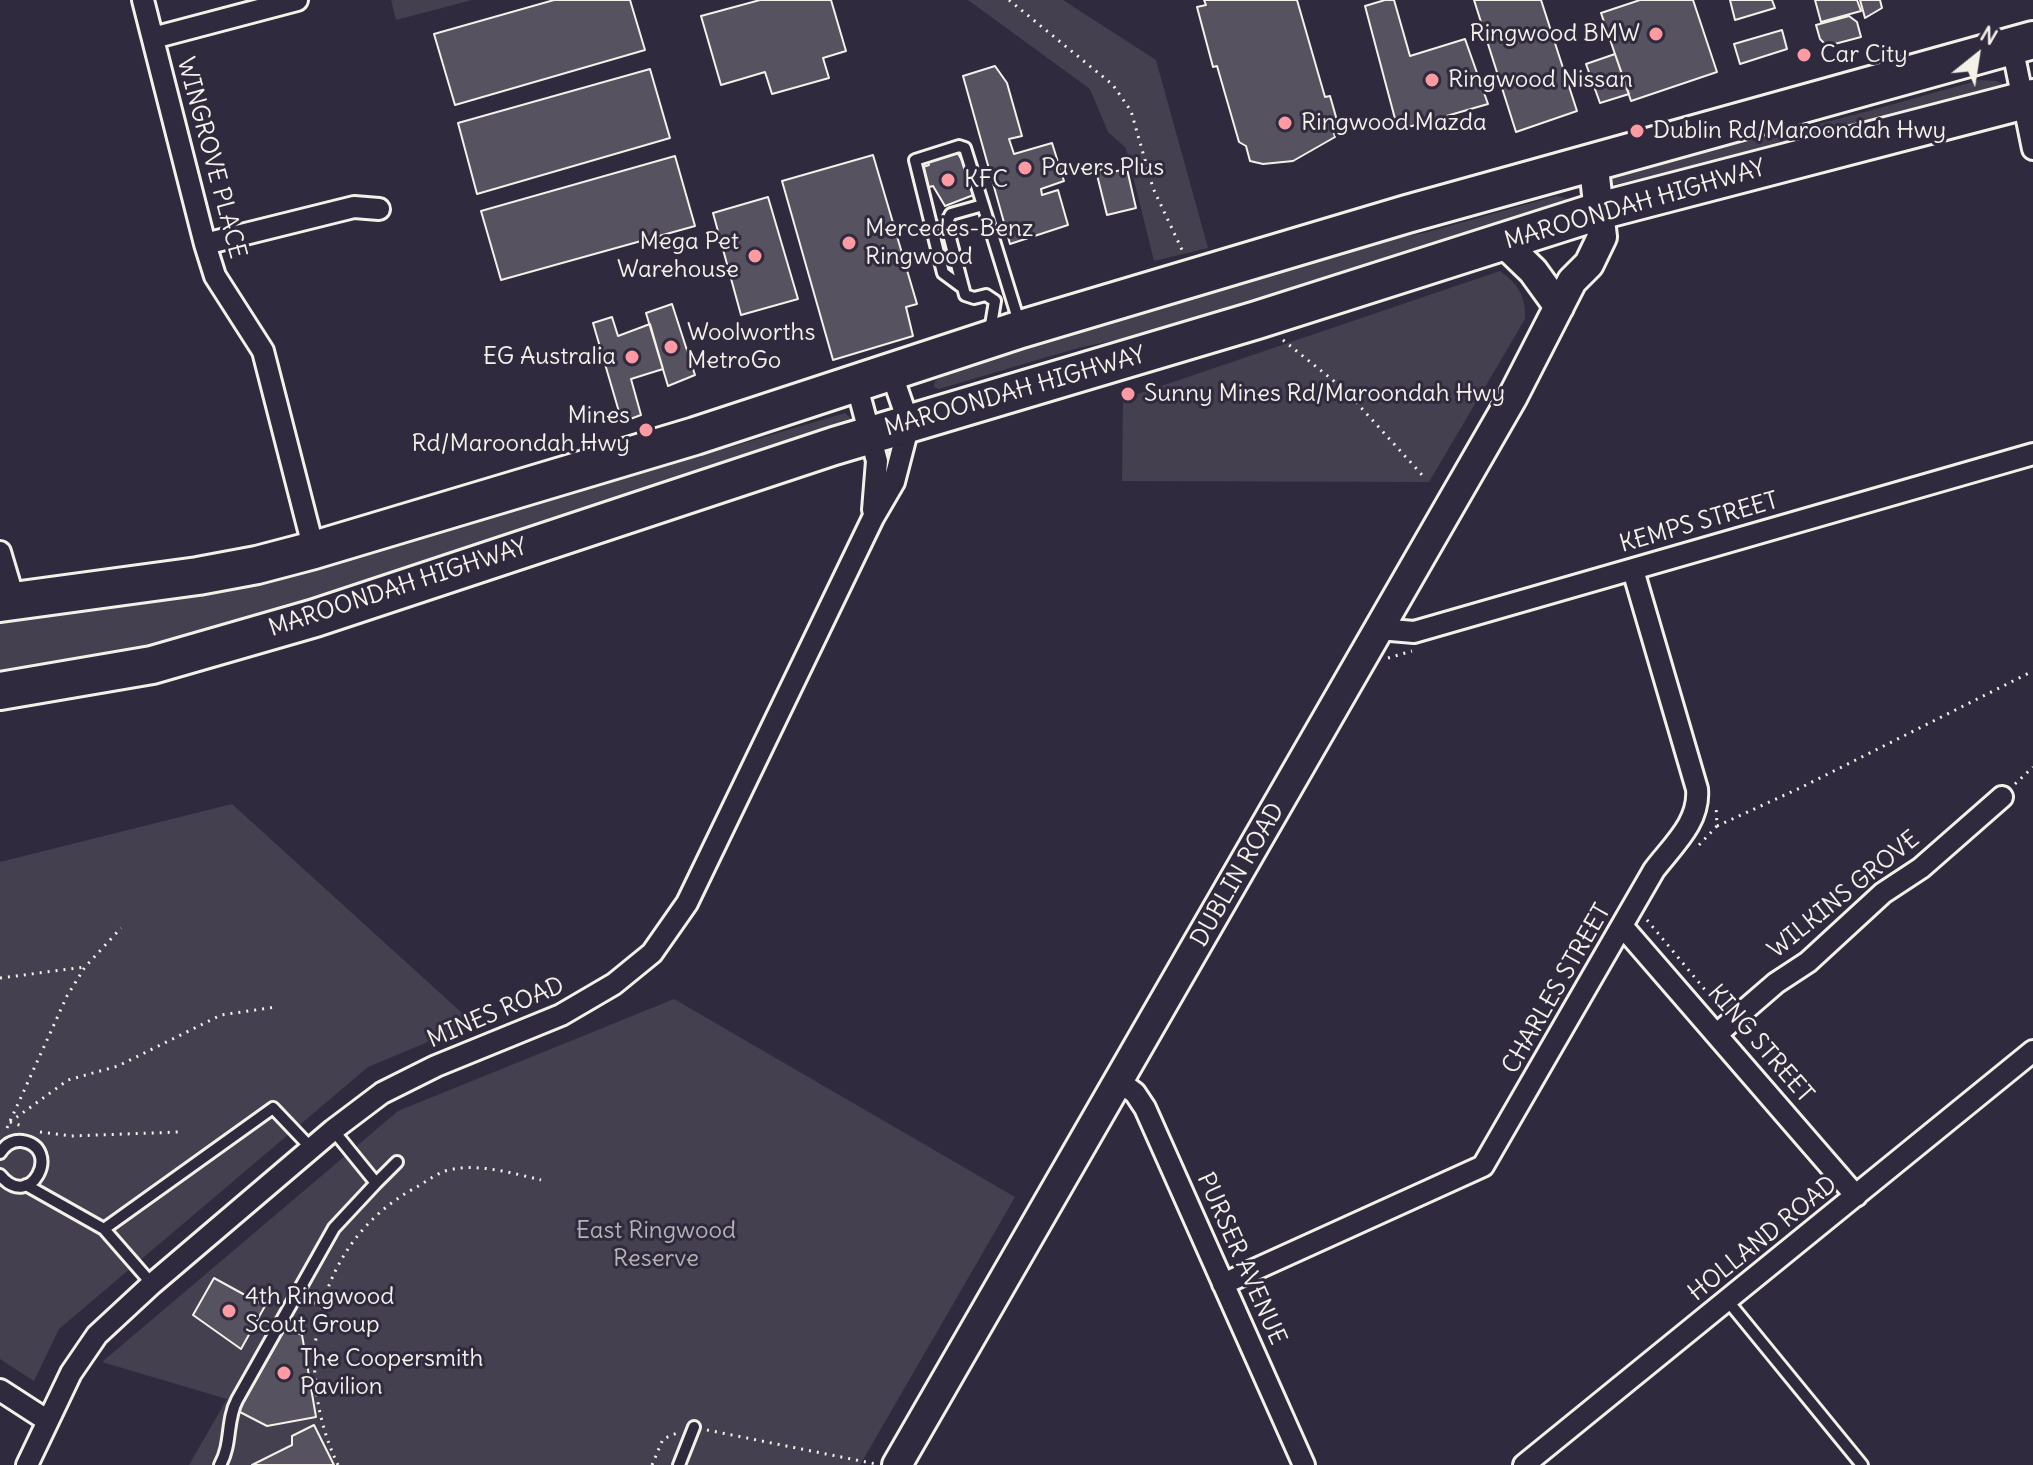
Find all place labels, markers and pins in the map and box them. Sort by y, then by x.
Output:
place label: Ringwood BMW [1469,20,1640,48]
marker: Ringwood BMW [1647,25,1665,43]
place label: Car City [1820,41,1908,69]
marker: Car City [1795,46,1813,64]
place label: Ringwood Nissan [1448,66,1633,94]
marker: Ringwood Nissan [1423,71,1441,89]
place label: Ringwood Mazda [1301,109,1487,137]
marker: Ringwood Mazda [1276,114,1294,132]
place label: Dublin Rd/Maroondah Hwy [1653,117,1946,145]
marker: Dublin Rd/Maroondah Hwy [1628,122,1646,140]
place label: Pavers Plus [1041,154,1164,182]
marker: Pavers Plus [1016,159,1034,177]
place label: KFC [964,166,1008,194]
marker: KFC [939,171,957,189]
place label: Mercedes-Benz Ringwood [865,215,1033,271]
place label: Mega Pet Warehouse [617,228,739,284]
marker: Mercedes-Benz Ringwood [840,234,858,252]
marker: Mega Pet Warehouse [746,247,764,265]
place label: Woolworths MetroGo [687,319,815,375]
marker: Woolworths MetroGo [662,338,680,356]
place label: EG Australia [483,343,616,371]
marker: EG Australia [623,348,641,366]
place label: Sunny Mines Rd/Maroondah Hwy [1144,380,1505,408]
marker: Sunny Mines Rd/Maroondah Hwy [1119,385,1137,403]
place label: Mines Rd/Maroondah Hwy [411,402,630,458]
marker: Mines Rd/Maroondah Hwy [637,421,655,439]
place label: 4th Ringwood Scout Group [245,1283,394,1339]
marker: 4th Ringwood Scout Group [220,1302,238,1320]
place label: The Coopersmith Pavilion [300,1345,483,1401]
marker: The Coopersmith Pavilion [275,1364,293,1382]

